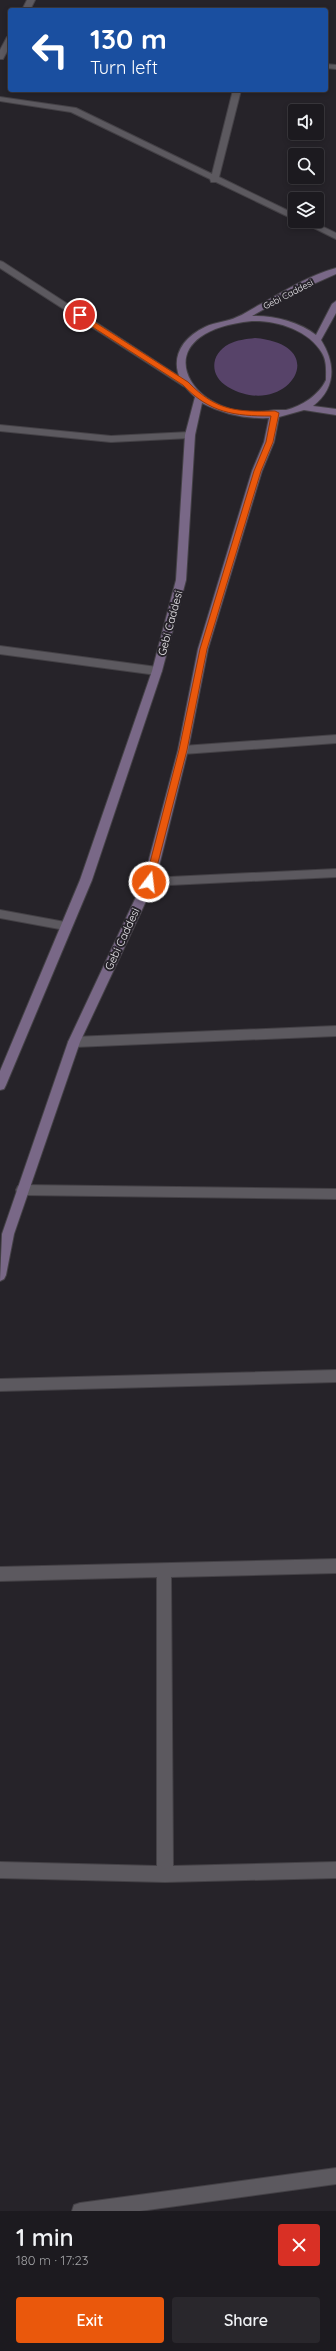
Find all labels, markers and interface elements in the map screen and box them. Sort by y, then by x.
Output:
text: 130 m [90,21,167,56]
icon: left [24,24,76,76]
text: Turn left [90,56,158,79]
map controls [288,104,324,228]
button: sound [288,104,324,140]
button: search [288,148,324,184]
button: layers [288,192,324,228]
street label: Gebi Caddesi [261,277,315,311]
pin [63,298,97,332]
icon: arrive [69,304,91,326]
street label: Gebi Caddesi [155,589,185,657]
position arrow [128,861,170,903]
street label: Gebi Caddesi [102,906,142,972]
text: 1 min [16,2222,74,2252]
button: close [278,2224,320,2266]
text: 180 m · 17:23 [16,2252,89,2268]
button: Exit [16,2297,164,2343]
button: Share [172,2297,320,2343]

